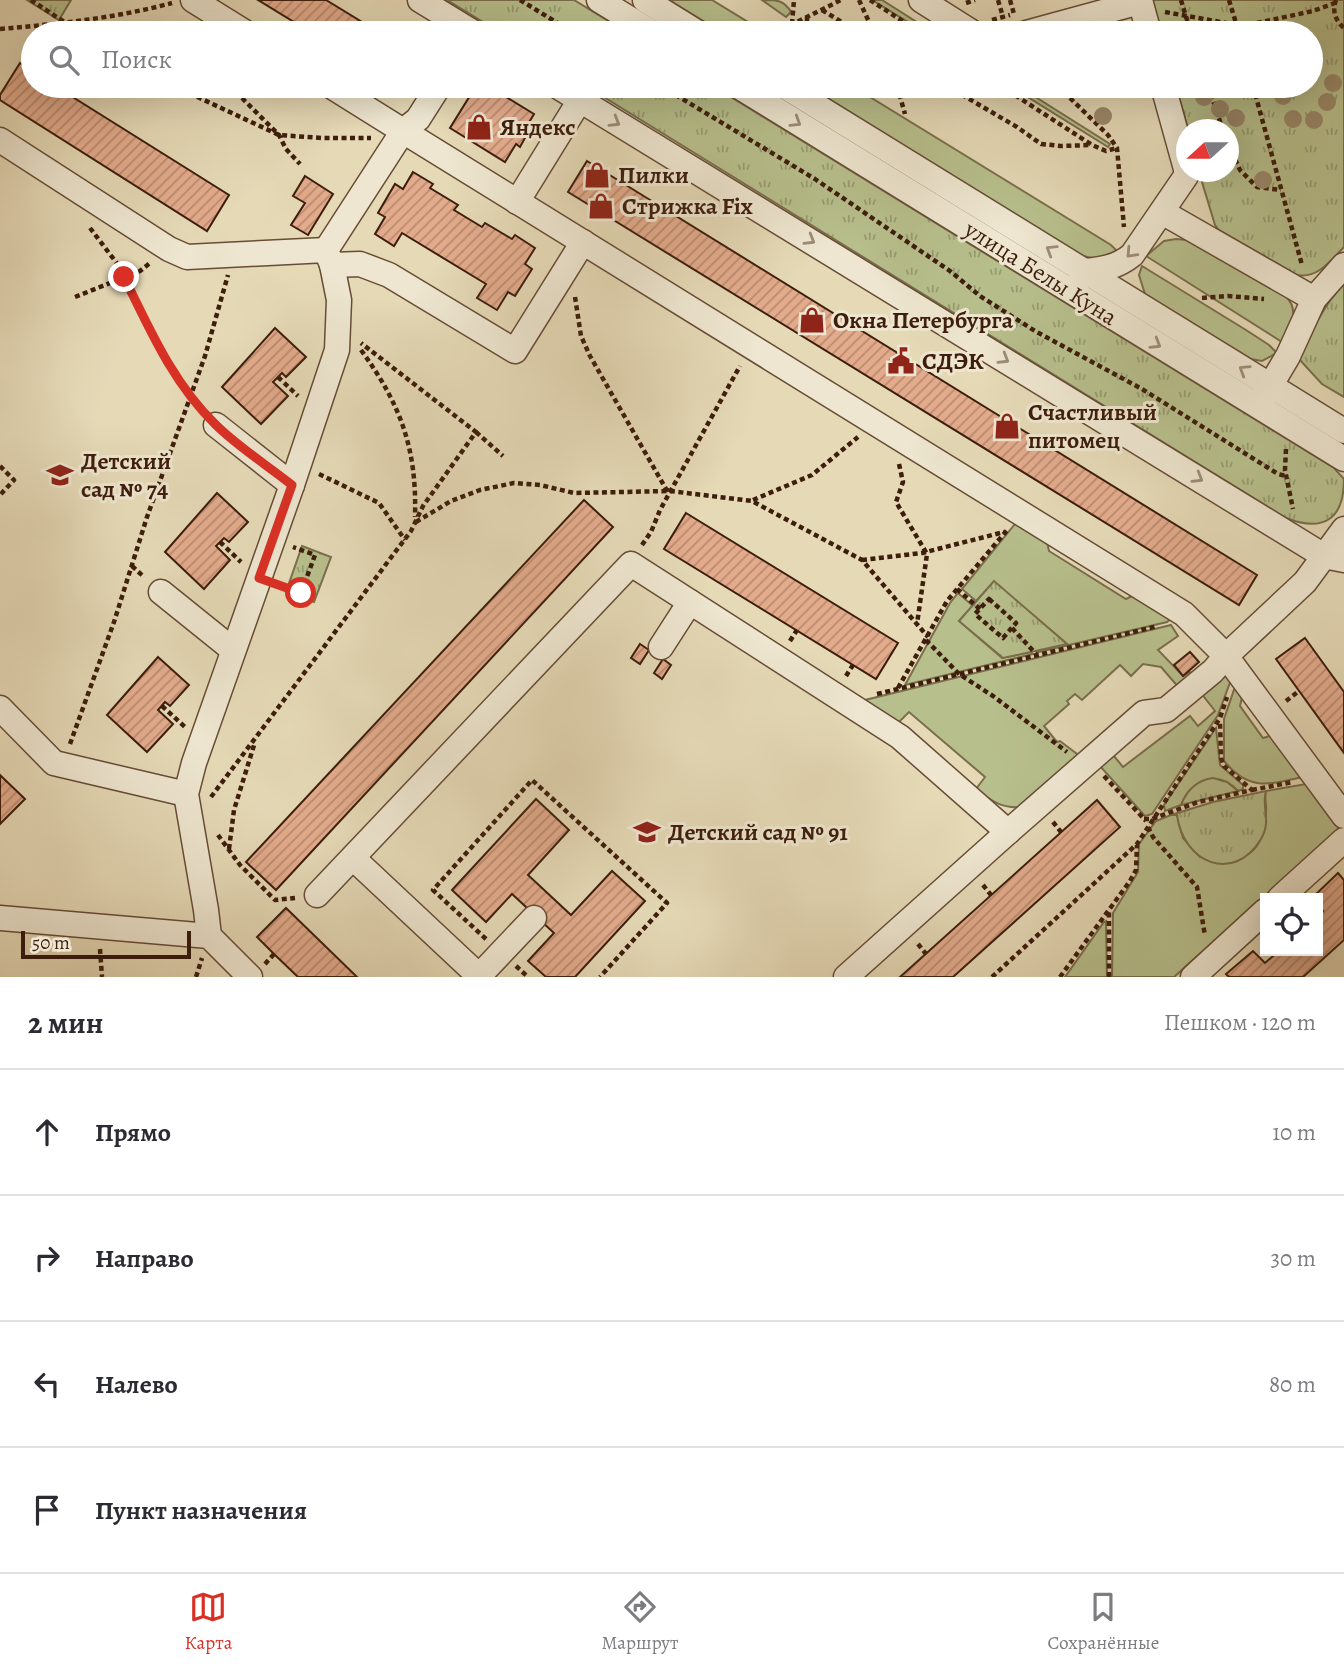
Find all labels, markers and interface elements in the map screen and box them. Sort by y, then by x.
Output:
search box [21,21,1323,98]
icon: search [45,41,83,79]
text: Поиск [101,42,172,77]
place label: Яндекс [500,111,576,143]
shop icon: Яндекс [464,112,494,142]
one-way arrow [608,113,621,126]
one-way arrow [788,113,801,126]
north arrow [1176,119,1239,182]
place label: Пилки [618,159,689,191]
shop icon: Пилки [582,160,612,190]
place label: Стрижка Fix [622,190,753,222]
shop icon: Стрижка Fix [586,191,616,221]
street label: улица Белы Куна [958,213,1123,333]
one-way arrow [802,232,815,245]
one-way arrow [1127,245,1140,258]
one-way arrow [1045,246,1058,259]
route end [108,261,139,292]
place label: Окна Петербурга [833,304,1014,336]
shop icon: Окна Петербурга [797,305,827,335]
one-way arrow [1149,336,1162,349]
place label: СДЭК [922,345,984,377]
public building icon: СДЭК [886,346,916,376]
one-way arrow [996,351,1009,364]
one-way arrow [1239,365,1252,378]
place label: Счастливый питомец [1028,396,1157,456]
shop icon: Счастливый питомец [992,411,1022,441]
place label: Детский сад № 74 [81,445,171,505]
school or university icon: Детский сад № 74 [45,460,75,490]
one-way arrow [1190,470,1203,483]
route start [285,577,316,608]
place label: Детский сад № 91 [668,816,848,848]
school or university icon: Детский сад № 91 [632,817,662,847]
map controls [1260,893,1323,956]
button: locate [1260,893,1323,956]
scale bar [21,928,191,960]
text: 50 m [32,930,70,956]
text: 2 мин [28,1003,103,1043]
text: Пешком · 120 m [1164,1007,1316,1038]
icon: ahead [28,1113,66,1151]
text: Прямо [95,1115,171,1150]
text: 10 m [1272,1117,1316,1148]
icon: right [28,1239,66,1277]
text: Направо [95,1241,194,1276]
text: 30 m [1270,1243,1316,1274]
icon: left [28,1365,66,1403]
text: Налево [95,1367,178,1402]
text: 80 m [1269,1369,1316,1400]
icon: arrive [28,1491,66,1529]
text: Пункт назначения [95,1493,307,1528]
tab: Карта [185,1588,232,1656]
tab: Маршрут [601,1588,678,1656]
tab: Сохранённые [1047,1588,1159,1656]

